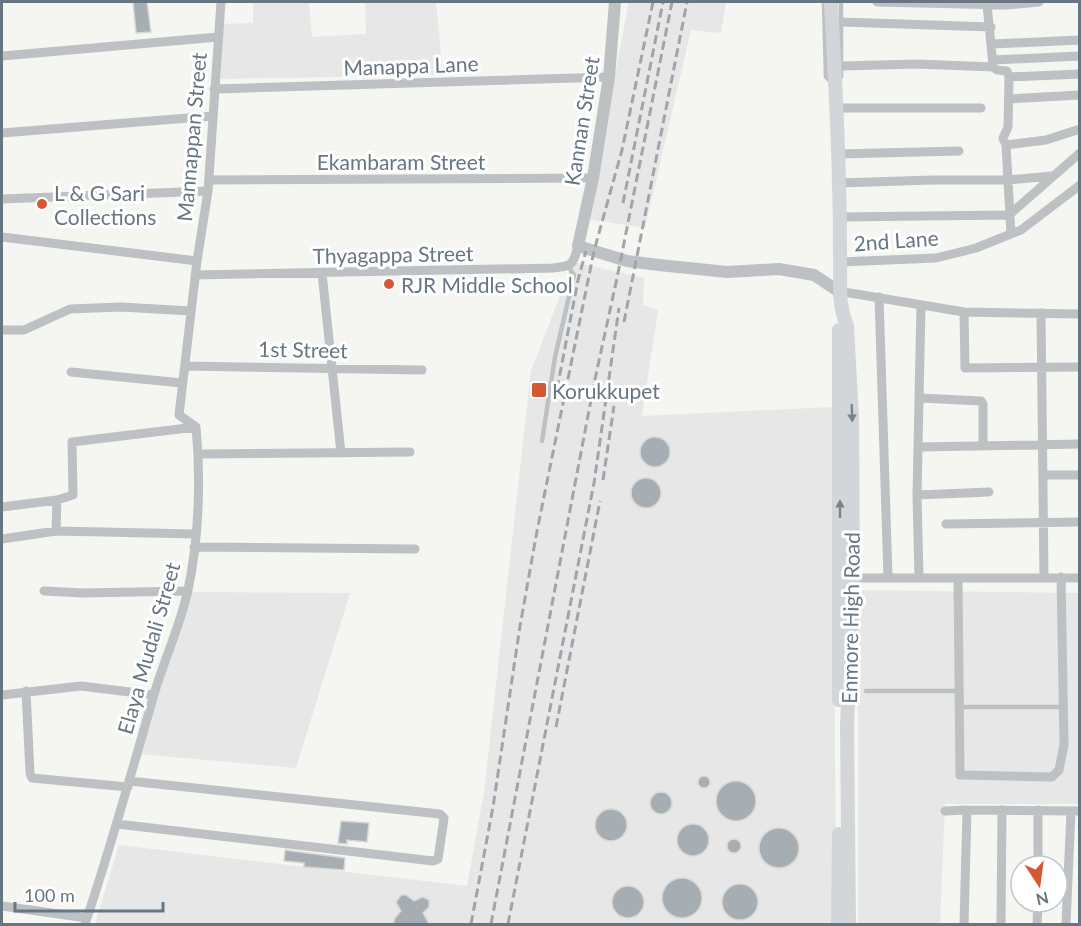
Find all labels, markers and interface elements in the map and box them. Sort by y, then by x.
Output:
street label: Manappa Lane [343,50,479,80]
street label: Mannappan Street [171,51,211,223]
street label: Kannan Street [558,54,604,187]
street label: Ekambaram Street [317,149,486,174]
place label: L & G Sari Collections [54,180,156,229]
marker: L & G Sari Collections [35,197,49,211]
street label: 2nd Lane [853,225,939,255]
street label: Thyagappa Street [312,240,474,268]
place label: RJR Middle School [401,272,573,297]
marker: RJR Middle School [382,277,396,291]
street label: 1st Street [258,336,348,362]
place label: Korukkupet [552,378,660,403]
marker: Korukkupet [530,381,548,399]
one-way arrow [847,403,856,422]
one-way arrow [835,500,845,519]
street label: Enmore High Road [836,532,864,704]
street label: Elaya Mudali Street [112,559,185,737]
north arrow [1009,854,1069,914]
scale bar [15,875,164,913]
text: 100 m [24,884,75,906]
text: N [1034,888,1051,910]

